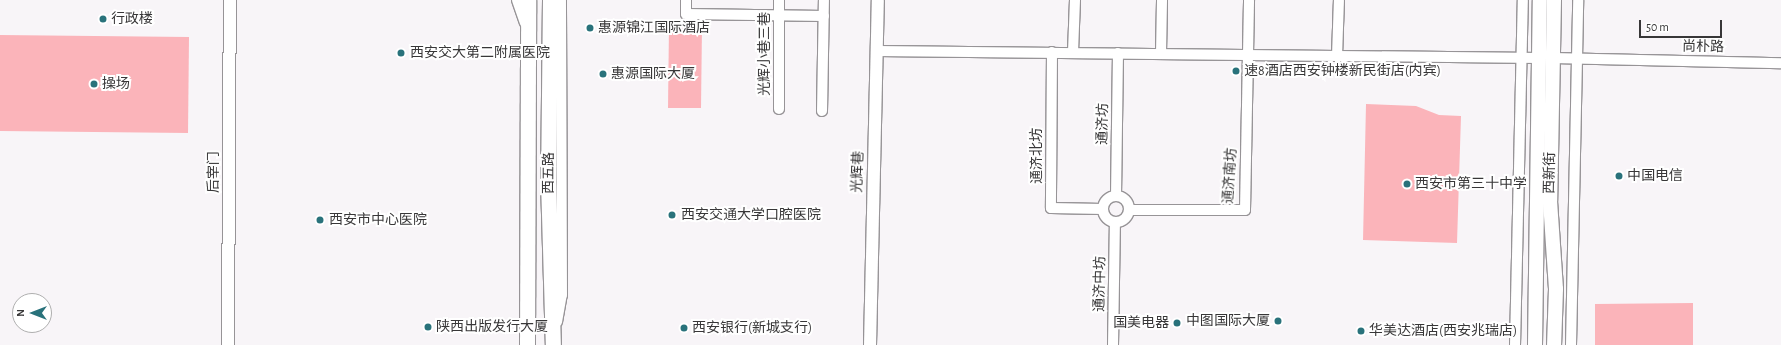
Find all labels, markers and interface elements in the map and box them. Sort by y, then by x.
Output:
place label: 行政楼 [111,11,153,27]
street label: 光辉小巷三巷 [757,12,773,96]
scale bar [1641,12,1724,38]
marker: 行政楼 [98,14,108,24]
place label: 惠源锦江国际酒店 [598,20,710,36]
text: 50 m [1646,21,1669,33]
marker: 惠源锦江国际酒店 [585,23,595,33]
street label: 尚朴路 [1682,38,1724,56]
place label: 西安交大第二附属医院 [410,45,550,61]
marker: 西安交大第二附属医院 [395,47,407,59]
place label: 速8酒店西安钟楼新民街店(内宾) [1244,63,1441,79]
place label: 惠源国际大厦 [611,66,695,82]
marker: 速8酒店西安钟楼新民街店(内宾) [1231,66,1241,76]
marker: 惠源国际大厦 [598,69,608,79]
place label: 操场 [102,76,130,92]
marker: 操场 [89,79,99,89]
street label: 通济坊 [1094,103,1112,145]
street label: 通济北坊 [1029,128,1045,184]
street label: 通济南坊 [1220,147,1240,205]
street label: 后宰门 [206,151,222,193]
street label: 光辉巷 [849,151,867,193]
street label: 西五路 [541,152,557,194]
street label: 西新街 [1541,152,1559,194]
place label: 中国电信 [1627,168,1683,184]
marker: 中国电信 [1614,171,1624,181]
place label: 西安市第三十中学 [1415,176,1527,192]
marker: 西安市第三十中学 [1402,179,1412,189]
place label: 西安交通大学口腔医院 [681,207,821,223]
marker: 西安交通大学口腔医院 [666,209,678,221]
place label: 西安市中心医院 [329,212,427,228]
marker: 西安市中心医院 [314,214,326,226]
street label: 通济中坊 [1091,256,1109,312]
north arrow [12,293,52,333]
text: N [15,309,26,317]
place label: 中图国际大厦 [1186,313,1270,329]
place label: 国美电器 [1113,315,1169,331]
marker: 中图国际大厦 [1273,316,1283,326]
marker: 国美电器 [1172,318,1182,328]
place label: 陕西出版发行大厦 [436,319,548,335]
place label: 西安银行(新城支行) [692,320,812,336]
marker: 陕西出版发行大厦 [423,322,433,332]
marker: 西安银行(新城支行) [679,323,689,333]
place label: 华美达酒店(西安兆瑞店) [1369,323,1517,339]
marker: 华美达酒店(西安兆瑞店) [1356,326,1366,336]

